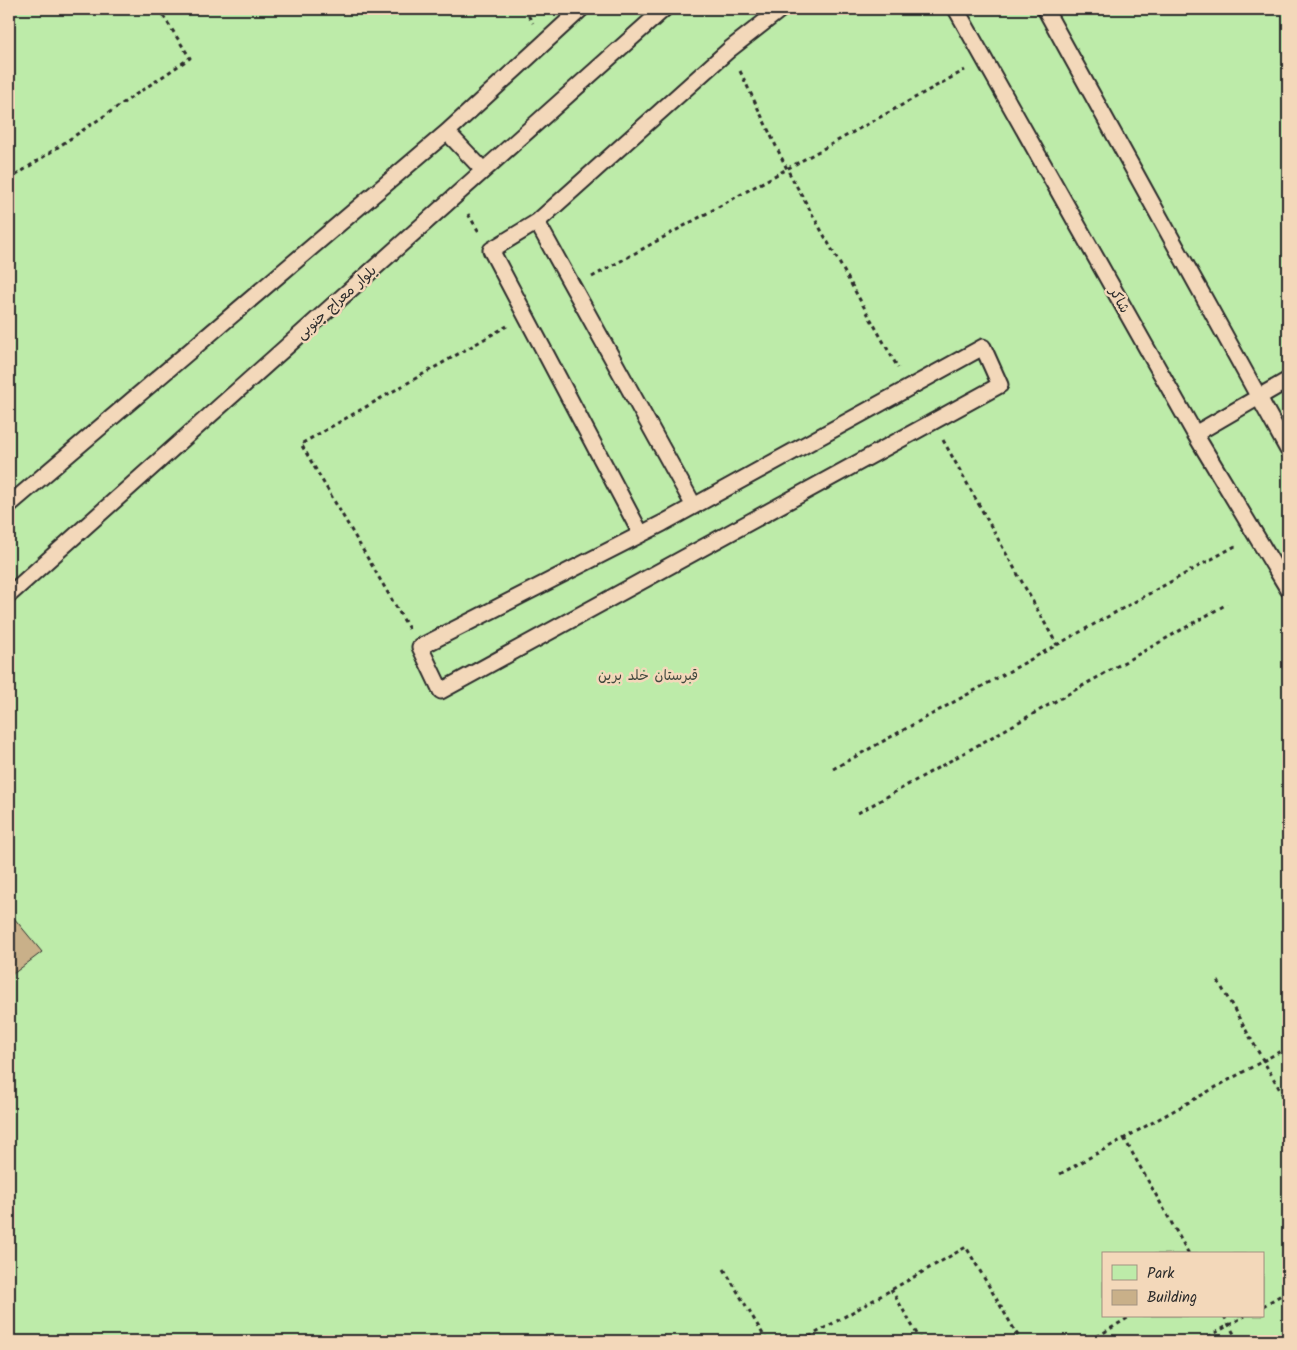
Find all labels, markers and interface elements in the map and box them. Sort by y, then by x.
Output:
street label: بلوار معراج جنوبی [291,260,382,345]
street label: شاکر [1103,283,1135,317]
park label: قبرستان خلد برین [598,665,698,687]
legend [1102,1252,1264,1318]
text: Park [1147,1262,1175,1286]
text: Building [1147,1286,1197,1310]

